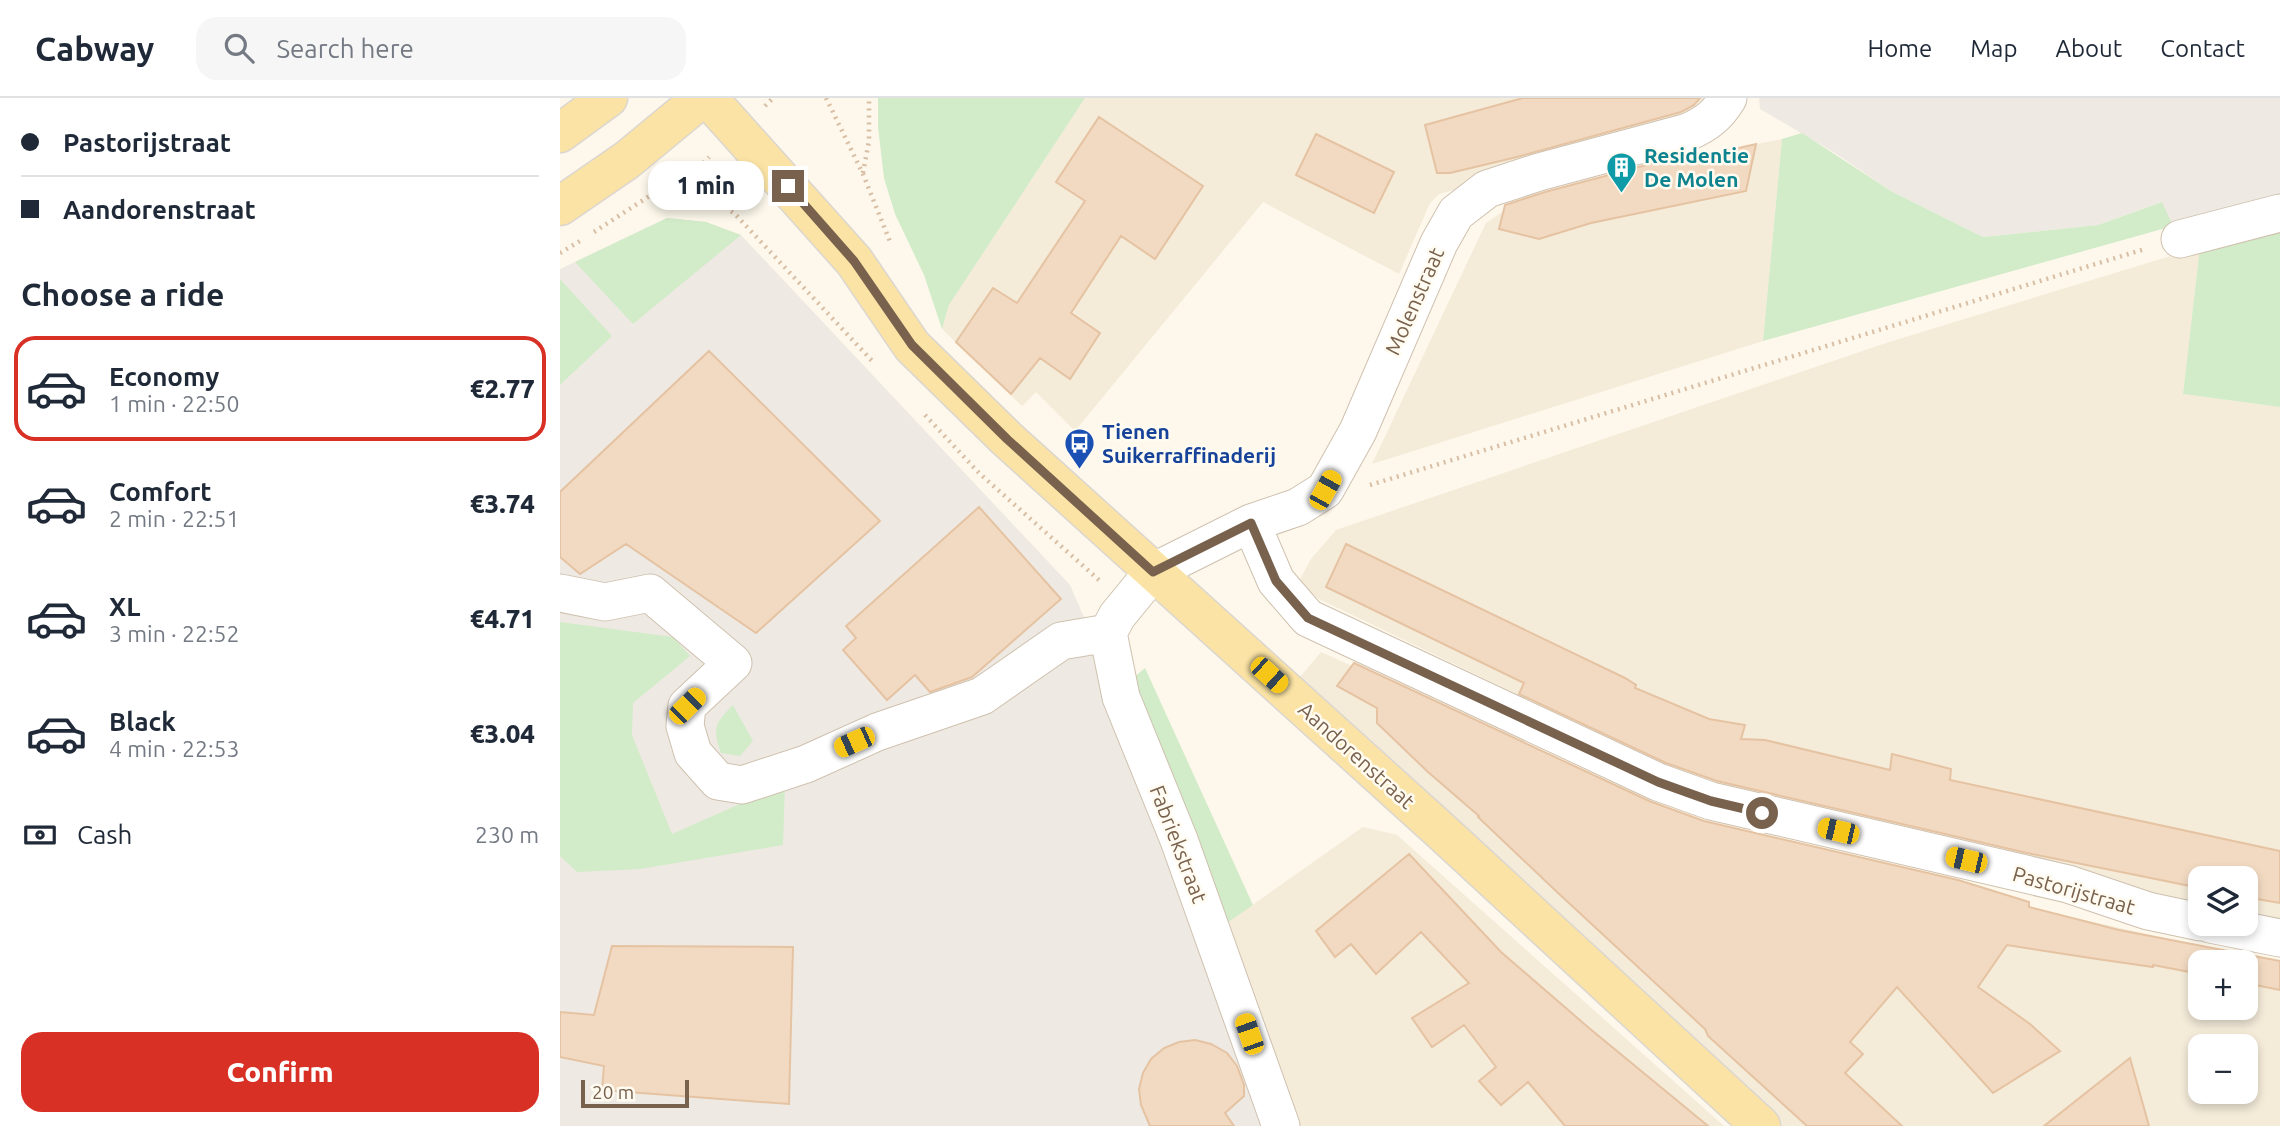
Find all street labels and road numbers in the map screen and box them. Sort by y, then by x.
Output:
street label: Molenstraat [1380,244,1448,358]
street label: Aandorenstraat [1294,697,1420,813]
street label: Fabriekstraat [1146,782,1212,906]
street label: Pastorijstraat [2010,861,2138,919]

